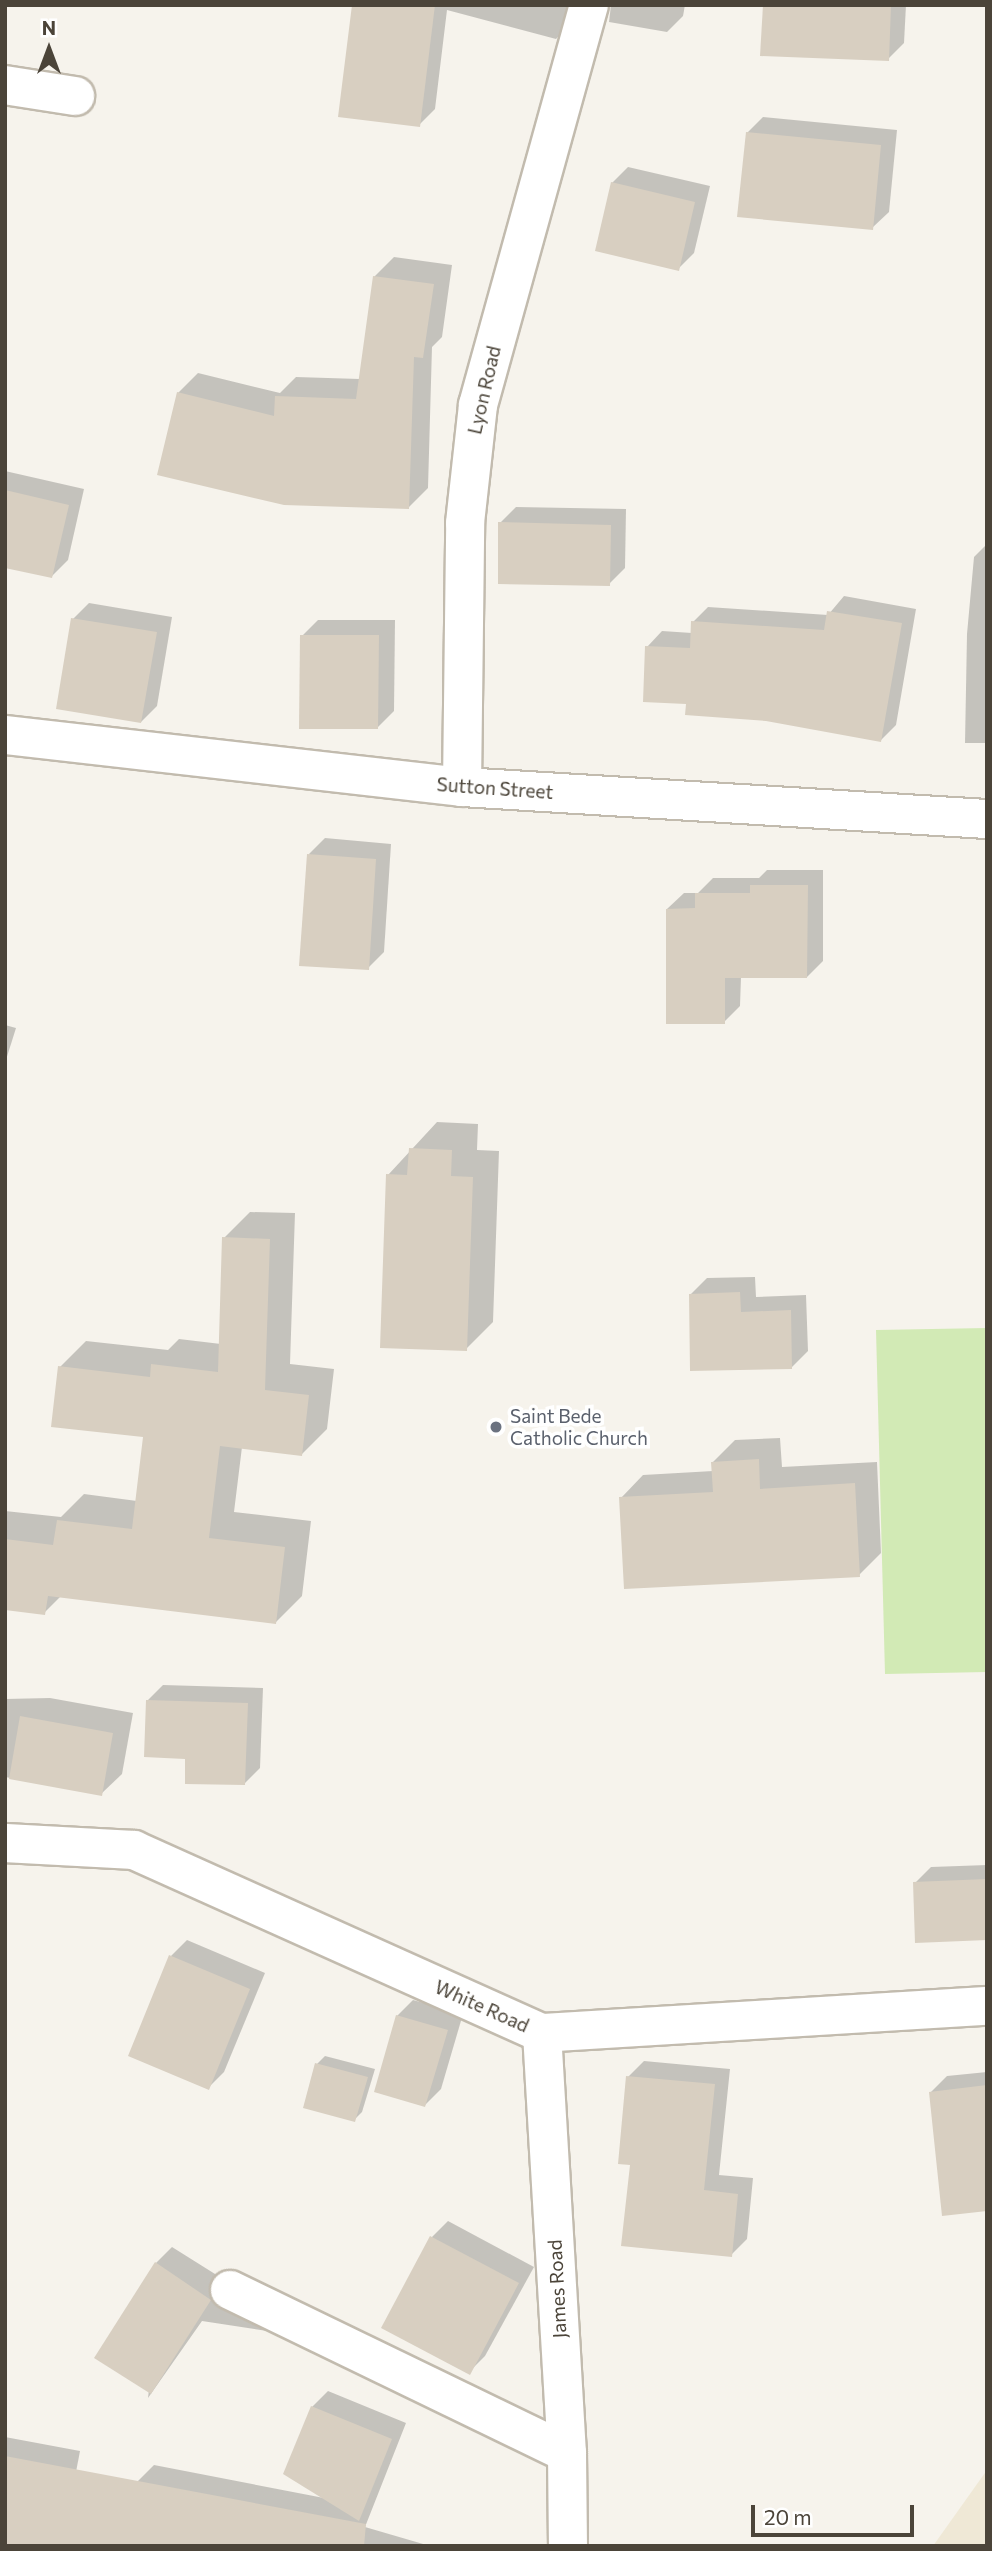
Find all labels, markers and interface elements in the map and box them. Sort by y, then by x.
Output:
north arrow [14,14,84,84]
text: N [42,16,56,39]
street label: Lyon Road [463,344,505,436]
street label: Sutton Street [436,773,554,803]
place label: Saint Bede Catholic Church [510,1405,648,1449]
marker: Saint Bede Catholic Church [488,1419,504,1435]
street label: White Road [431,1975,533,2037]
street label: James Road [543,2239,571,2339]
scale bar [754,2492,917,2536]
text: 20 m [764,2504,812,2529]

